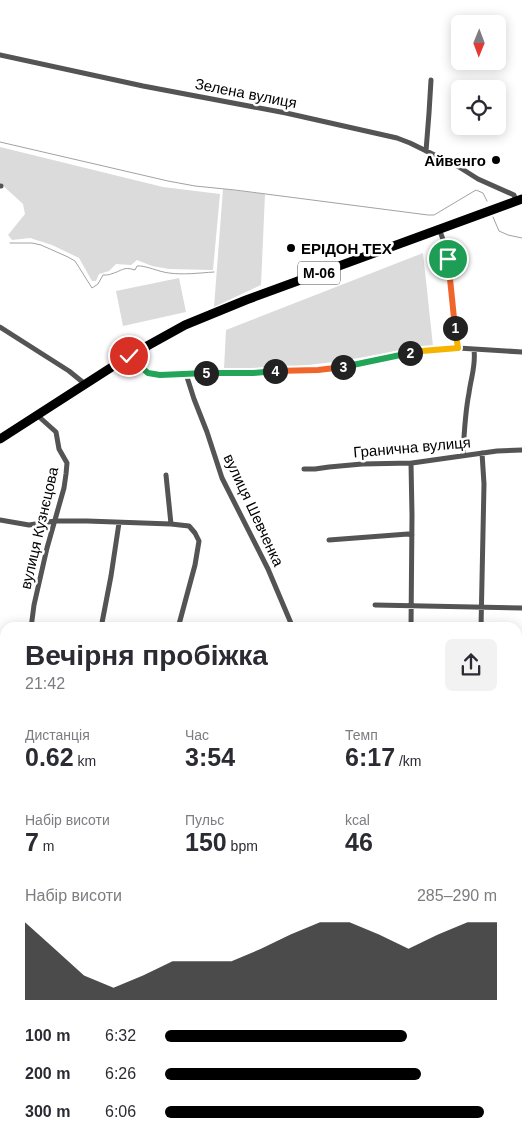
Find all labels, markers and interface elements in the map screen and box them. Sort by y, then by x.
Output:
north arrow [451,15,506,70]
map controls [451,15,506,135]
street label: Зелена вулиця [194,75,298,111]
button: locate [451,80,506,135]
place label: Айвенго [424,152,486,169]
marker: Айвенго [490,154,502,166]
pin [427,238,469,280]
place label: ЕРІДОН ТЕХ [301,240,392,257]
marker: ЕРІДОН ТЕХ [285,242,297,254]
icon: arrive [434,245,462,273]
road number: М-06 [298,262,340,284]
pin: 1 [442,316,468,340]
text: 1 [452,320,459,336]
pin [108,335,150,377]
pin: 2 [398,340,422,366]
icon: check [115,342,143,370]
text: 2 [407,345,414,361]
pin: 3 [330,354,356,380]
pin: 4 [262,358,288,384]
text: 3 [340,359,347,375]
pin: 5 [194,360,218,386]
text: 4 [272,363,279,379]
text: 5 [203,365,210,381]
street label: Гранична вулиця [353,433,471,461]
street label: вулиця Шевченка [221,451,288,569]
street label: вулиця Кузнєцова [17,465,61,591]
button: share [445,639,497,691]
text: Вечірня пробіжка [25,640,268,671]
text: 21:42 [25,675,65,692]
text: Дистанція [25,727,90,743]
text: Час [185,727,209,743]
text: Темп [345,727,378,743]
text: 0.62 [25,743,74,771]
text: 3:54 [185,743,235,771]
text: 6:17 [345,743,395,771]
text: km [74,753,96,769]
text: /km [395,753,422,769]
text: Набір висоти [25,812,110,828]
text: Пульс [185,812,224,828]
text: kcal [345,812,370,828]
text: 7 [25,828,39,856]
text: 150 [185,828,227,856]
text: 46 [345,828,373,856]
text: m [39,838,54,854]
text: bpm [227,838,258,854]
text: Набір висоти [25,887,122,904]
text: 285–290 m [417,887,497,904]
text: 100 m [25,1027,70,1044]
text: 6:32 [105,1027,136,1044]
text: 200 m [25,1065,70,1082]
text: 6:26 [105,1065,136,1082]
text: 300 m [25,1103,70,1120]
text: 6:06 [105,1103,136,1120]

